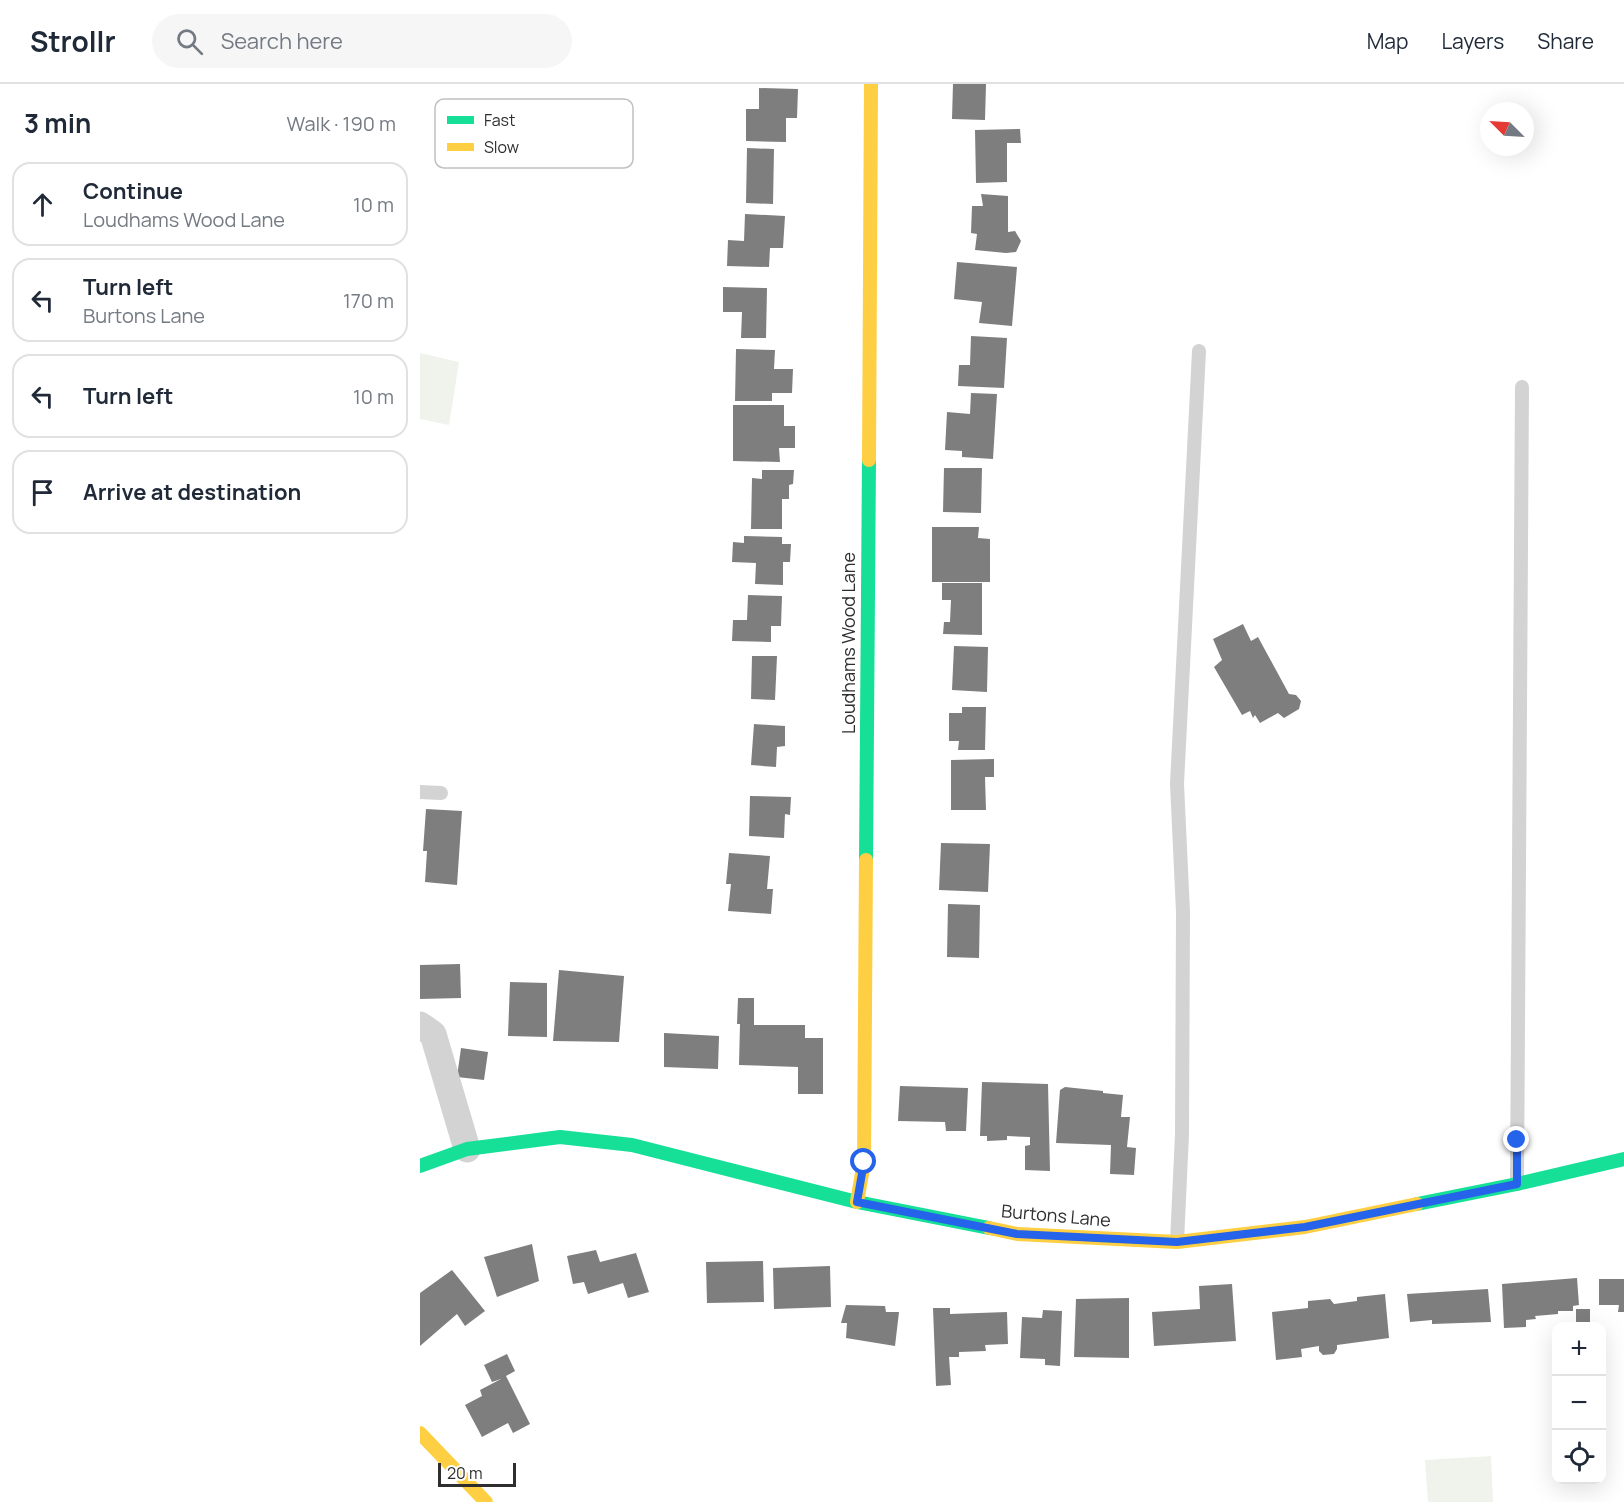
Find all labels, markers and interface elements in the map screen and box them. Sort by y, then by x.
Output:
search box [152,14,572,68]
text: Strollr [30,22,116,60]
icon: search [173,25,206,58]
text: Search here [221,26,343,56]
text: Map [1367,27,1408,55]
text: Layers [1441,27,1504,55]
text: Share [1537,27,1594,55]
legend [435,99,633,168]
north arrow [1480,102,1534,156]
text: 3 min [24,105,91,141]
text: Fast [484,109,515,131]
text: Walk · 190 m [287,110,396,137]
text: Slow [484,136,519,158]
text: Continue [83,176,183,206]
icon: ahead [26,188,59,221]
text: 10 m [353,191,394,218]
text: Loudhams Wood Lane [83,206,285,233]
text: Turn left [83,272,173,302]
icon: left [26,284,59,317]
text: 170 m [343,287,394,314]
text: Burtons Lane [83,302,205,329]
icon: left [26,380,59,413]
text: Turn left [83,381,173,411]
text: 10 m [353,383,394,410]
icon: arrive [26,476,59,509]
text: Arrive at destination [83,477,301,507]
street label: Loudhams Wood Lane [836,552,860,734]
route end [1503,1126,1529,1152]
route start [850,1148,876,1174]
street label: Burtons Lane [1000,1198,1112,1232]
map controls [1552,1322,1606,1484]
button: + [1552,1322,1606,1376]
button: − [1552,1376,1606,1430]
button: locate [1552,1430,1606,1484]
scale bar [438,1460,516,1488]
text: 20 m [447,1462,483,1484]

